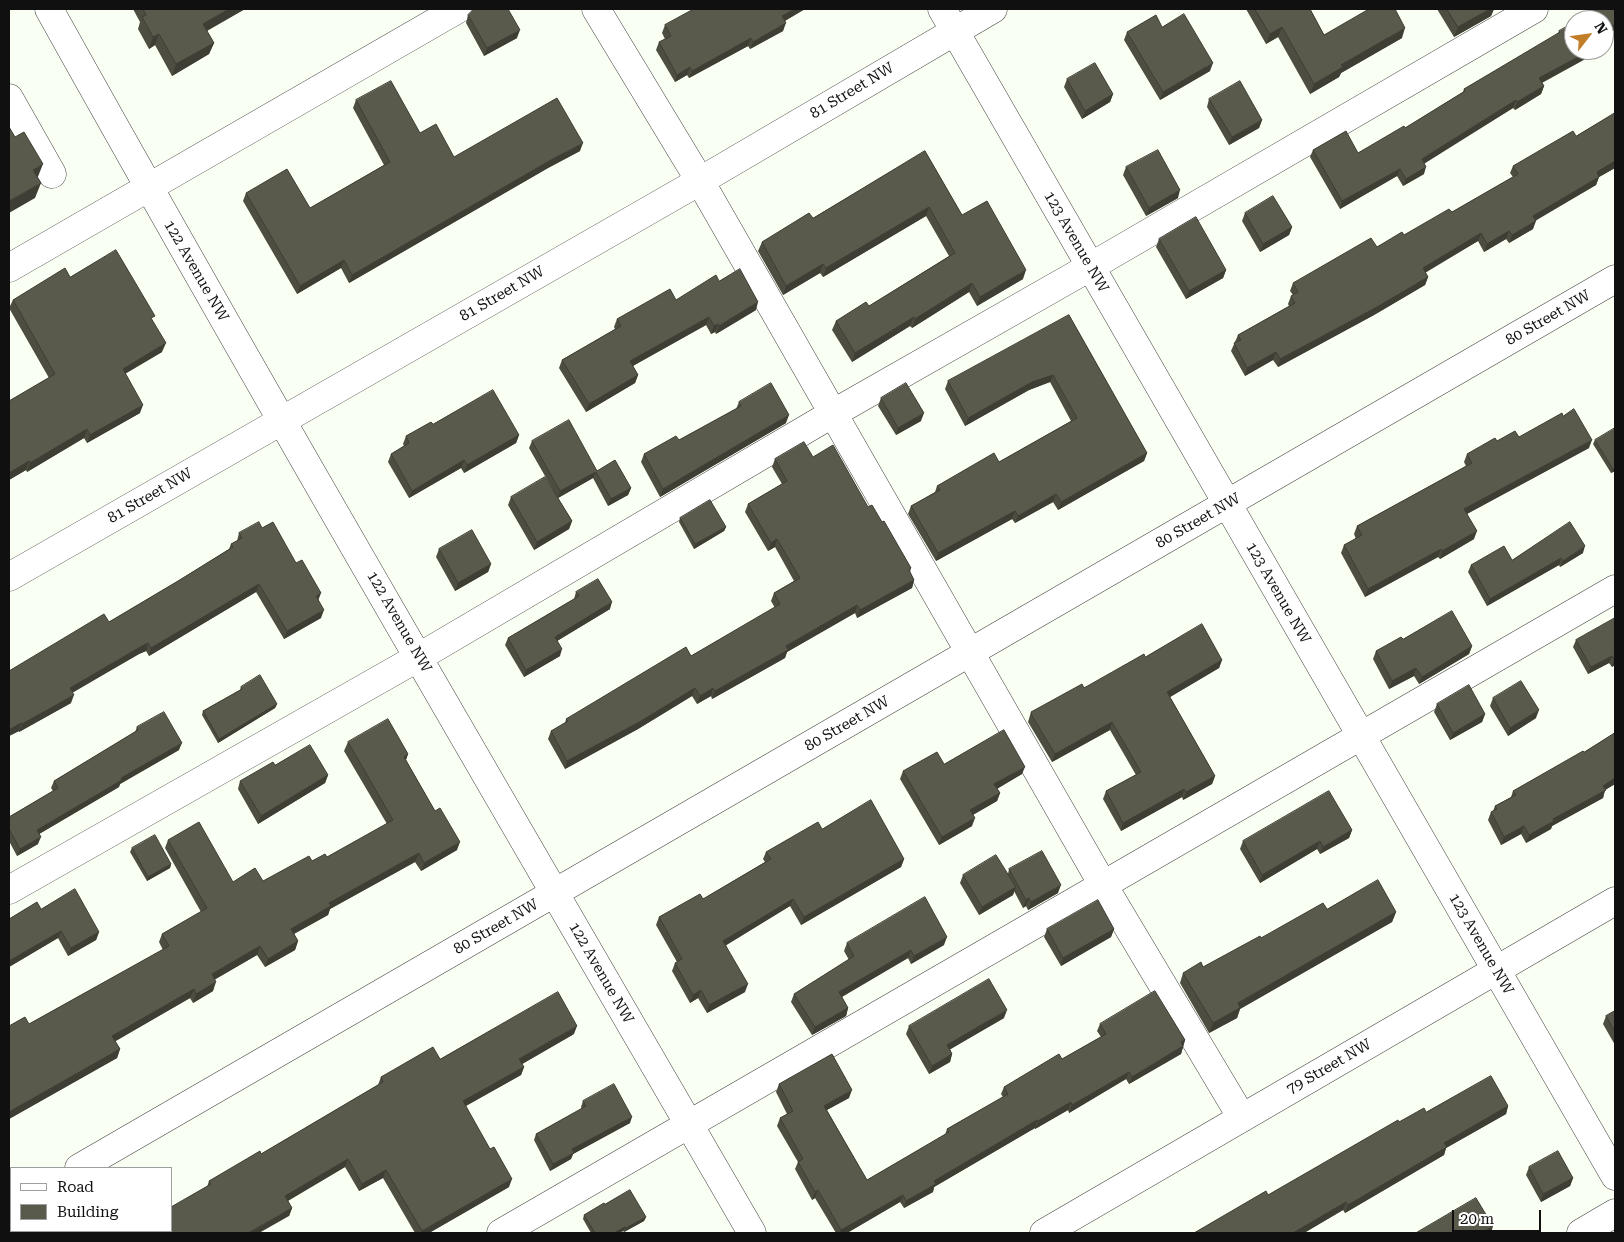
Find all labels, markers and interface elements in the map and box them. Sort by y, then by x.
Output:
north arrow [1564,10,1614,60]
text: N [1592,19,1611,37]
street label: 81 Street NW [807,59,897,123]
street label: 123 Avenue NW [1040,188,1112,296]
street label: 122 Avenue NW [160,217,232,325]
street label: 81 Street NW [457,263,547,325]
street label: 80 Street NW [1503,287,1593,349]
street label: 81 Street NW [105,465,195,527]
street label: 80 Street NW [1153,490,1243,552]
street label: 123 Avenue NW [1242,539,1314,647]
street label: 122 Avenue NW [363,568,435,676]
street label: 80 Street NW [802,693,892,755]
street label: 123 Avenue NW [1445,890,1517,998]
street label: 80 Street NW [451,896,541,958]
street label: 122 Avenue NW [565,919,637,1027]
street label: 79 Street NW [1284,1036,1374,1098]
legend [10,1167,172,1232]
text: Road [57,1178,94,1196]
scale bar [1454,1200,1543,1232]
text: Building [57,1203,118,1221]
text: 20 m [1460,1210,1494,1228]

